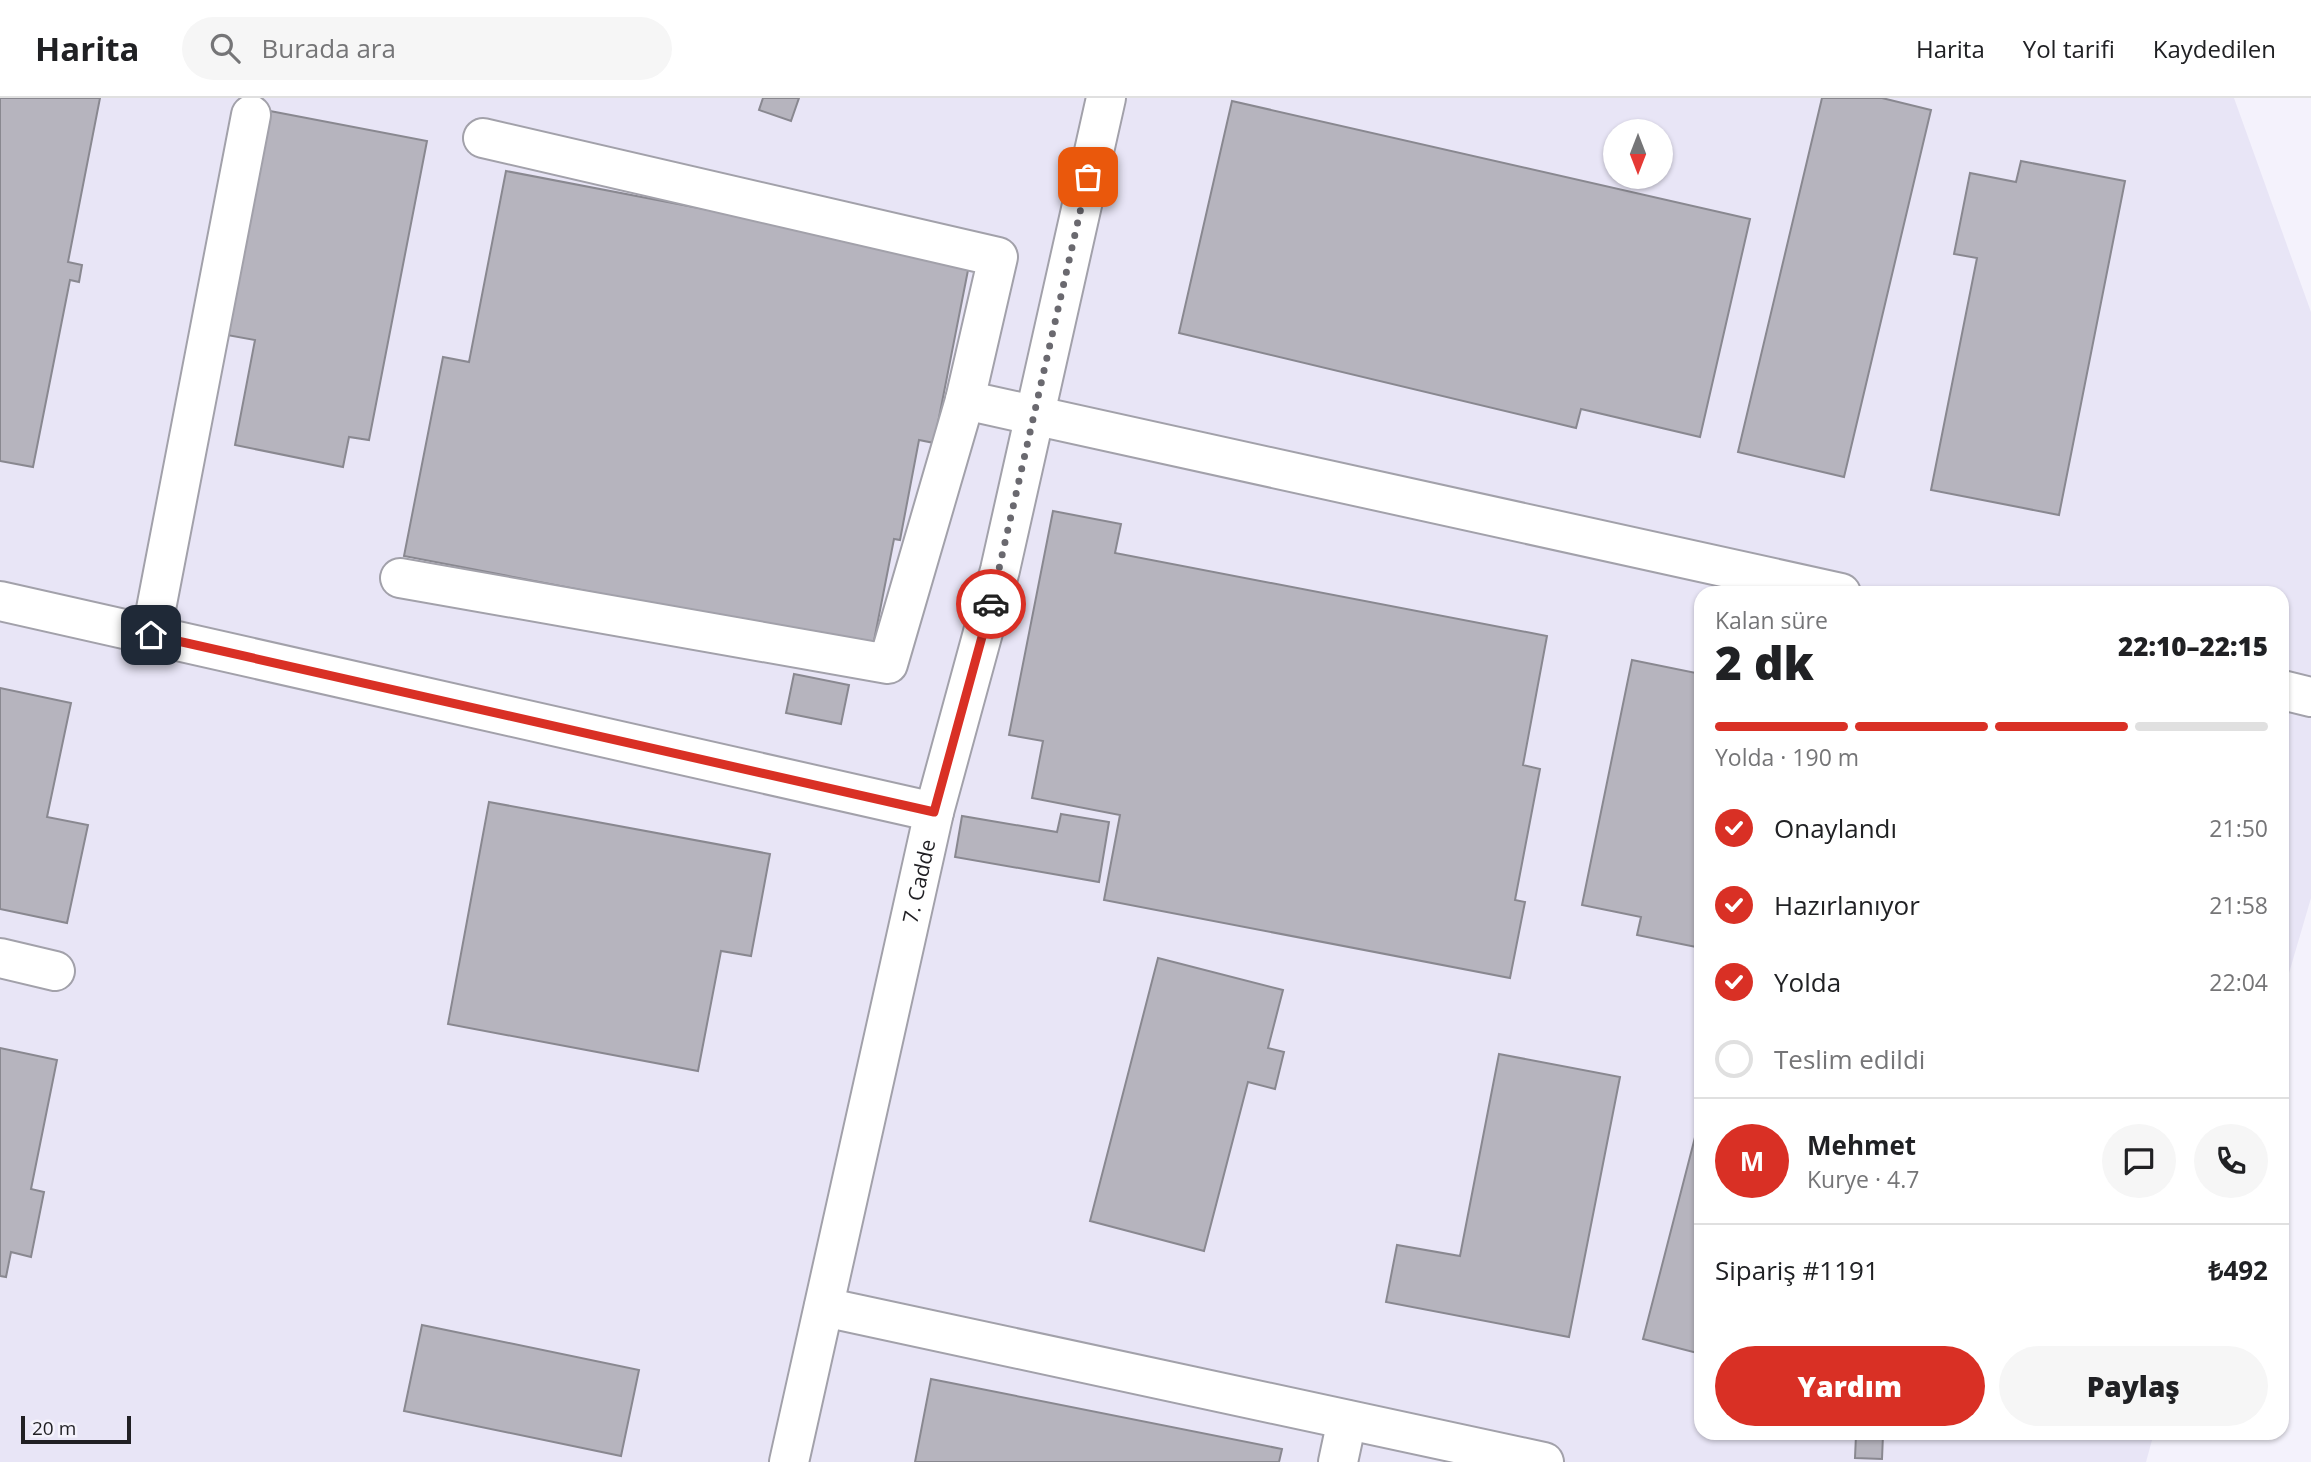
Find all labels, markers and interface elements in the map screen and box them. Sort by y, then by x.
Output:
search box [182,17,672,80]
text: Harita [35,26,140,71]
icon: search [206,29,244,67]
text: Burada ara [262,30,396,66]
text: Harita [1916,32,1985,65]
text: Yol tarifi [2023,32,2115,65]
text: Kaydedilen [2153,32,2276,65]
north arrow [1603,119,1673,189]
map controls [1603,119,1673,189]
pin [1058,147,1118,207]
icon: bag [1069,158,1107,196]
courier [956,569,1026,639]
icon: car [972,585,1010,623]
text: Kalan süre [1715,604,1828,636]
pin [121,605,181,665]
icon: home [132,616,170,654]
text: 22:10–22:15 [2118,628,2268,664]
text: 2 dk [1715,631,1814,693]
text: Yolda · 190 m [1715,741,1859,773]
icon: check [1715,809,1753,847]
text: Onaylandı [1774,810,1897,846]
text: 21:50 [2209,812,2268,844]
street label: 7. Cadde [896,837,942,926]
icon: check [1715,886,1753,924]
text: Hazırlanıyor [1774,887,1920,923]
text: 21:58 [2209,889,2268,921]
icon: check [1715,963,1753,1001]
text: Yolda [1774,964,1841,1000]
text: 22:04 [2209,966,2268,998]
text: Teslim edildi [1774,1041,1925,1077]
button: chat [2102,1124,2176,1198]
button: phone [2194,1124,2268,1198]
text: Mehmet [1807,1127,1916,1163]
text: M [1740,1143,1764,1179]
text: Kurye · 4.7 [1807,1163,1919,1195]
text: Sipariş #1191 [1715,1252,1879,1288]
text: ₺492 [2209,1252,2268,1288]
button: Yardım [1715,1346,1985,1426]
button: Paylaş [1999,1346,2268,1426]
scale bar [21,1413,131,1445]
text: 20 m [32,1415,76,1441]

